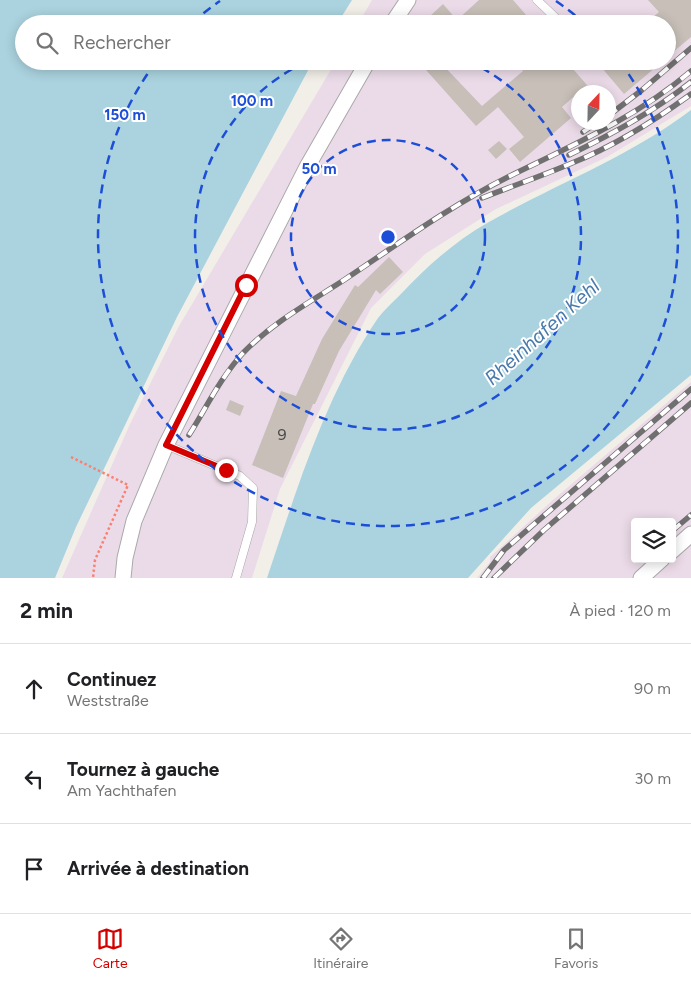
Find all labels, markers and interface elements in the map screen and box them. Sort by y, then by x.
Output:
search box [15,15,676,70]
icon: search [33,29,61,57]
text: Rechercher [73,31,171,54]
north arrow [571,85,616,130]
text: 100 m [231,92,273,110]
text: 150 m [104,106,146,124]
text: 50 m [301,160,337,178]
centre of rings [379,228,397,246]
route start [235,274,258,297]
water label: Rheinhafen Kehl [480,274,605,390]
house number: 9 [277,425,287,444]
route end [215,459,238,482]
map controls [631,518,676,563]
button: layers [631,518,676,563]
text: 2 min [20,598,73,623]
text: À pied · 120 m [570,601,671,620]
text: Continuez [67,668,156,691]
icon: ahead [20,675,48,703]
text: 90 m [634,679,671,698]
text: Weststraße [67,691,149,710]
text: Tournez à gauche [67,758,219,781]
icon: left [20,765,48,793]
text: 30 m [634,769,671,788]
text: Am Yachthafen [67,781,177,800]
icon: arrive [20,855,48,883]
text: Arrivée à destination [67,857,249,880]
tab: Carte [93,925,128,972]
tab: Itinéraire [313,925,368,972]
tab: Favoris [554,925,598,972]

